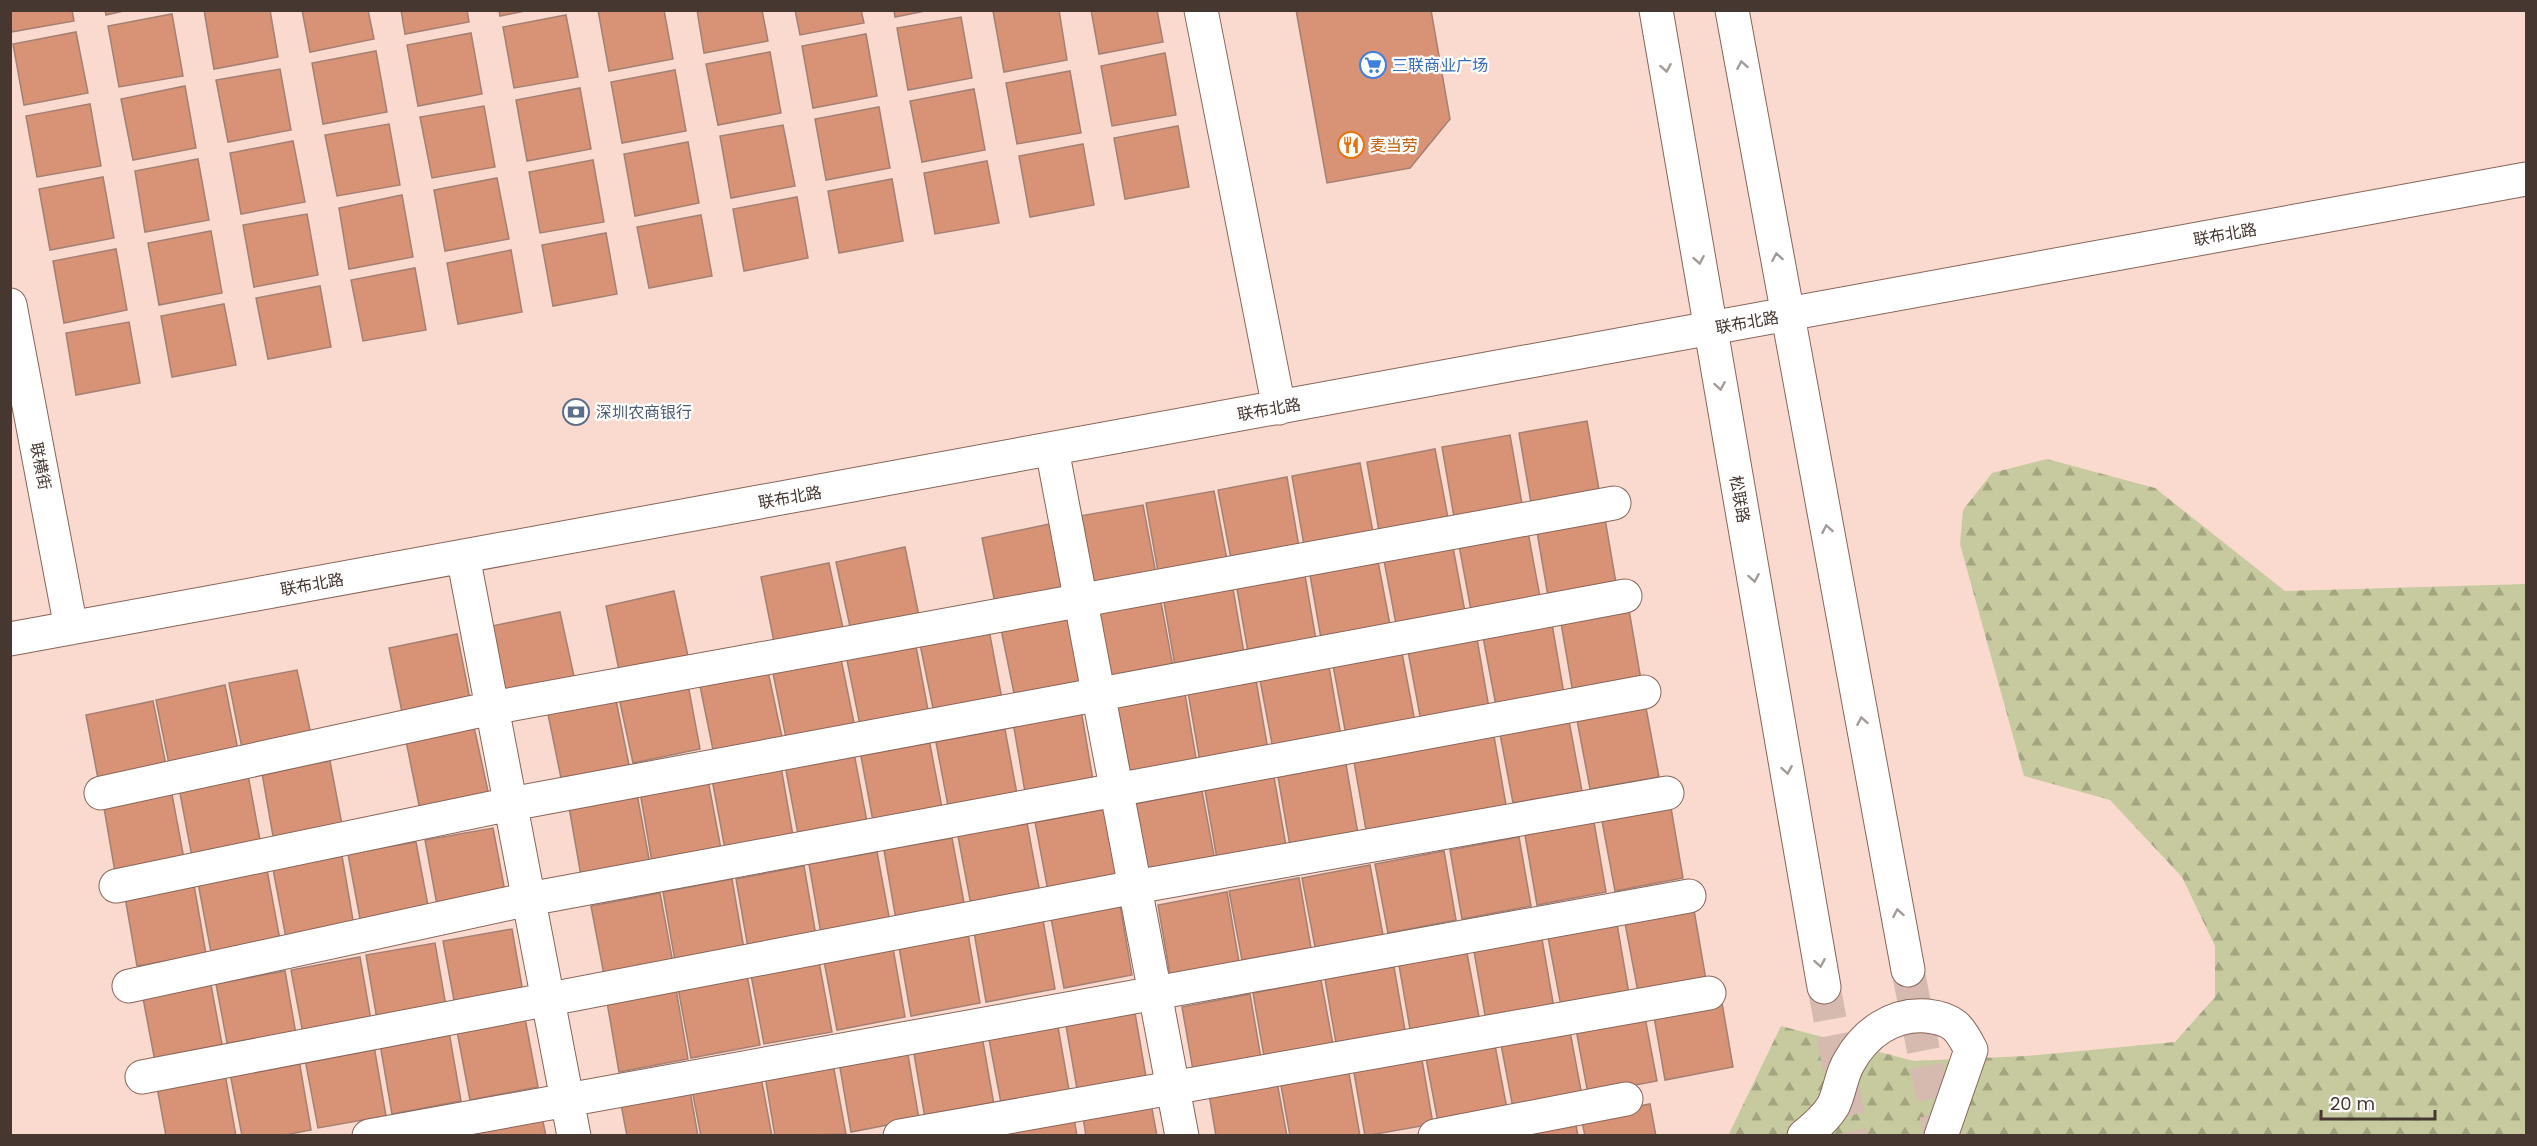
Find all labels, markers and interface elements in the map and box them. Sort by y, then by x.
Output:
supermarket icon: 三联商业广场 [1358,50,1388,80]
place label: 三联商业广场 [1392,54,1488,77]
one-way arrow [1736,60,1749,70]
one-way arrow [1659,63,1671,73]
restaurant icon: 麦当劳 [1336,130,1366,160]
place label: 麦当劳 [1370,134,1418,157]
street label: 联布北路 [2192,218,2259,251]
one-way arrow [1772,252,1784,261]
one-way arrow [1692,255,1705,265]
street label: 联布北路 [1714,306,1781,339]
one-way arrow [1714,381,1726,391]
street label: 联布北路 [1236,393,1303,426]
bank icon: 深圳农商银行 [561,397,591,427]
place label: 深圳农商银行 [596,401,692,424]
street label: 联横街 [25,440,56,492]
street label: 松联路 [1724,473,1755,525]
street label: 联布北路 [757,481,824,514]
one-way arrow [1821,524,1834,534]
street label: 联布北路 [279,568,346,601]
one-way arrow [1747,574,1759,583]
one-way arrow [1857,716,1869,725]
one-way arrow [1780,766,1792,775]
one-way arrow [1892,908,1905,918]
one-way arrow [1813,958,1825,967]
scale bar [2321,1083,2435,1121]
text: 20 m [2330,1091,2375,1116]

